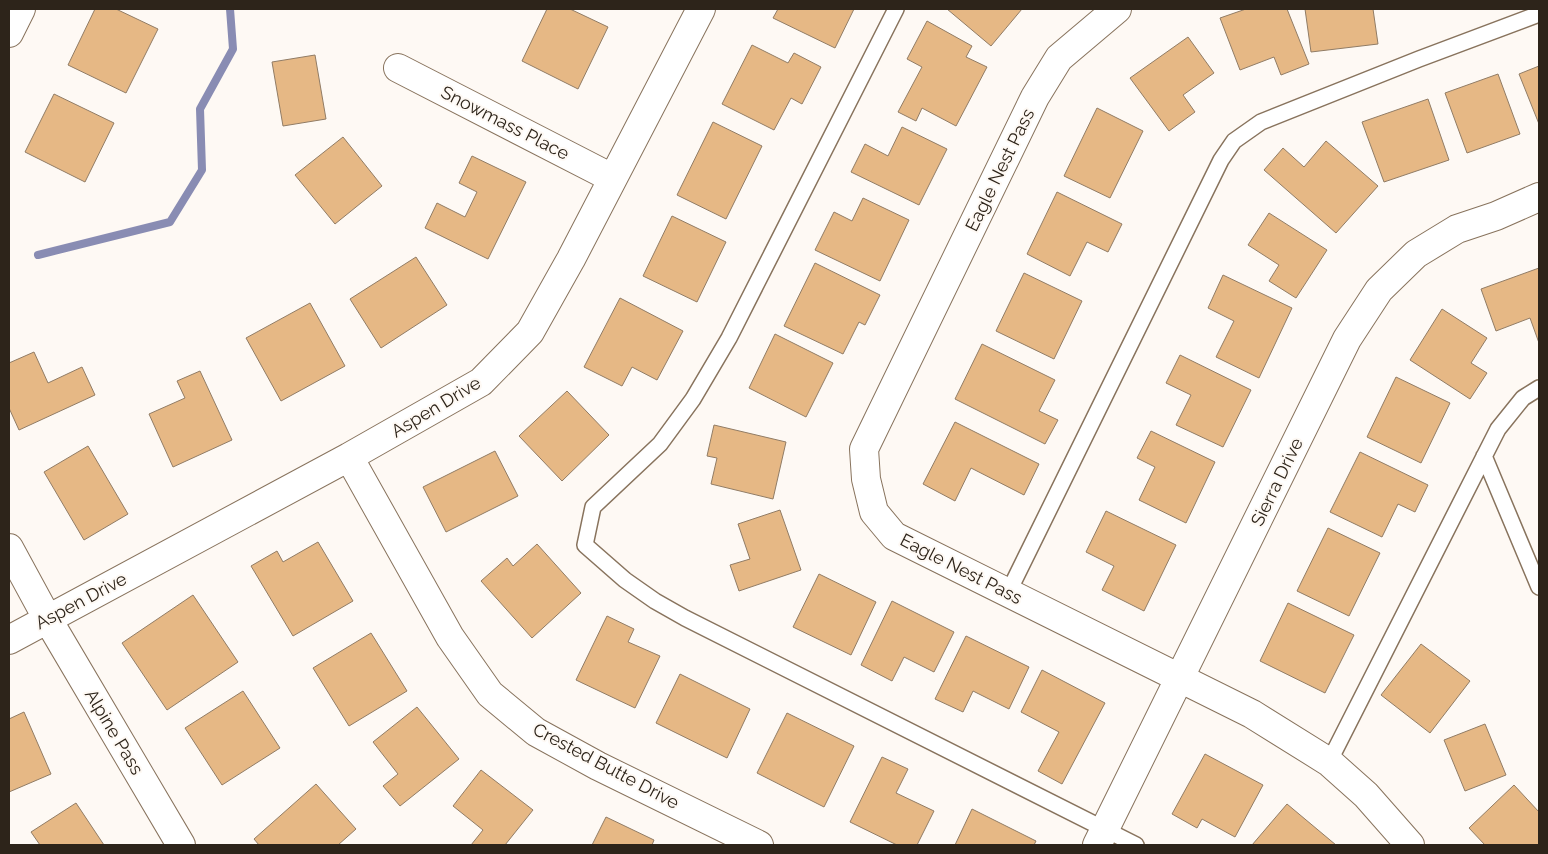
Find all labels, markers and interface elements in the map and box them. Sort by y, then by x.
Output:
street label: Snowmass Place [438,81,573,164]
street label: Eagle Nest Pass [961,105,1038,235]
street label: Aspen Drive [387,371,485,441]
street label: Sierra Drive [1246,434,1307,529]
street label: Eagle Nest Pass [897,529,1026,608]
street label: Aspen Drive [31,568,130,633]
street label: Alpine Pass [81,685,148,779]
street label: Crested Butte Drive [530,718,683,813]

